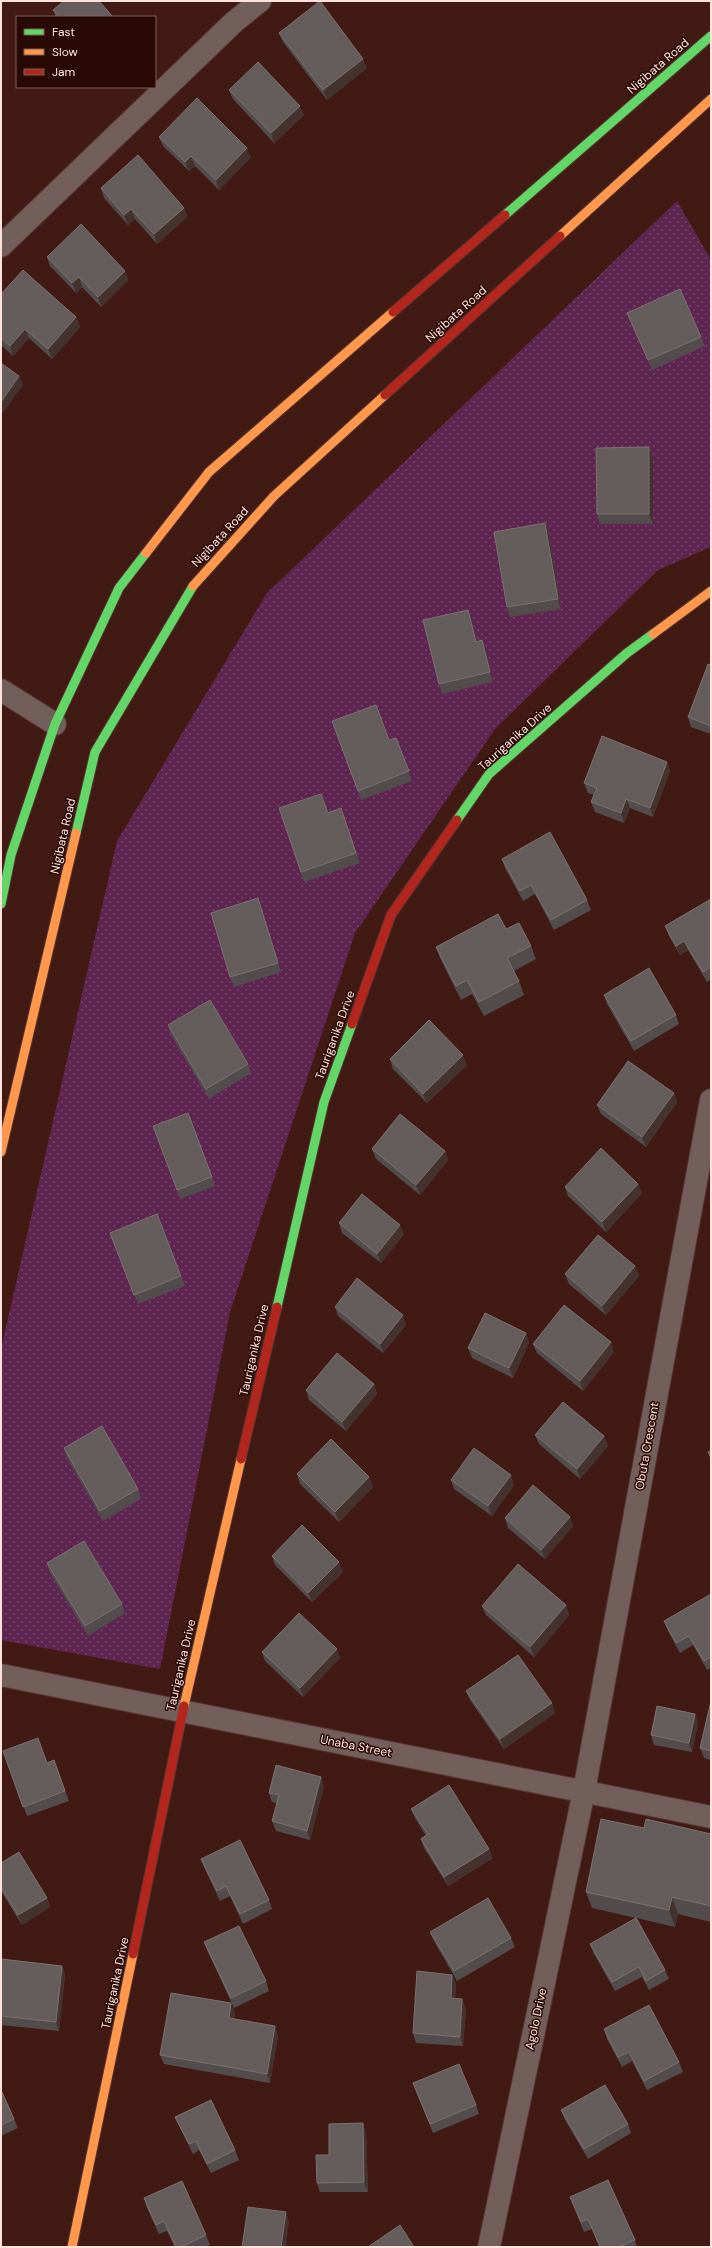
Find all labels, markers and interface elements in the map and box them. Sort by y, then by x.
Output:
legend [16,16,156,88]
text: Fast [52,24,75,40]
street label: Nigibata Road [624,35,692,97]
text: Slow [52,44,78,60]
text: Jam [52,64,75,80]
street label: Nigibata Road [422,282,490,346]
street label: Nigibata Road [188,503,252,571]
street label: Tauriganika Drive [475,700,555,774]
street label: Nigibata Road [47,797,79,875]
street label: Tauriganika Drive [311,988,359,1082]
street label: Tauriganika Drive [236,1302,272,1397]
street label: Obuta Crescent [631,1400,663,1491]
street label: Tauriganika Drive [163,1617,199,1712]
street label: Unaba Street [319,1731,393,1761]
street label: Tauriganika Drive [97,1935,133,2030]
street label: Agolo Drive [522,1986,550,2051]

